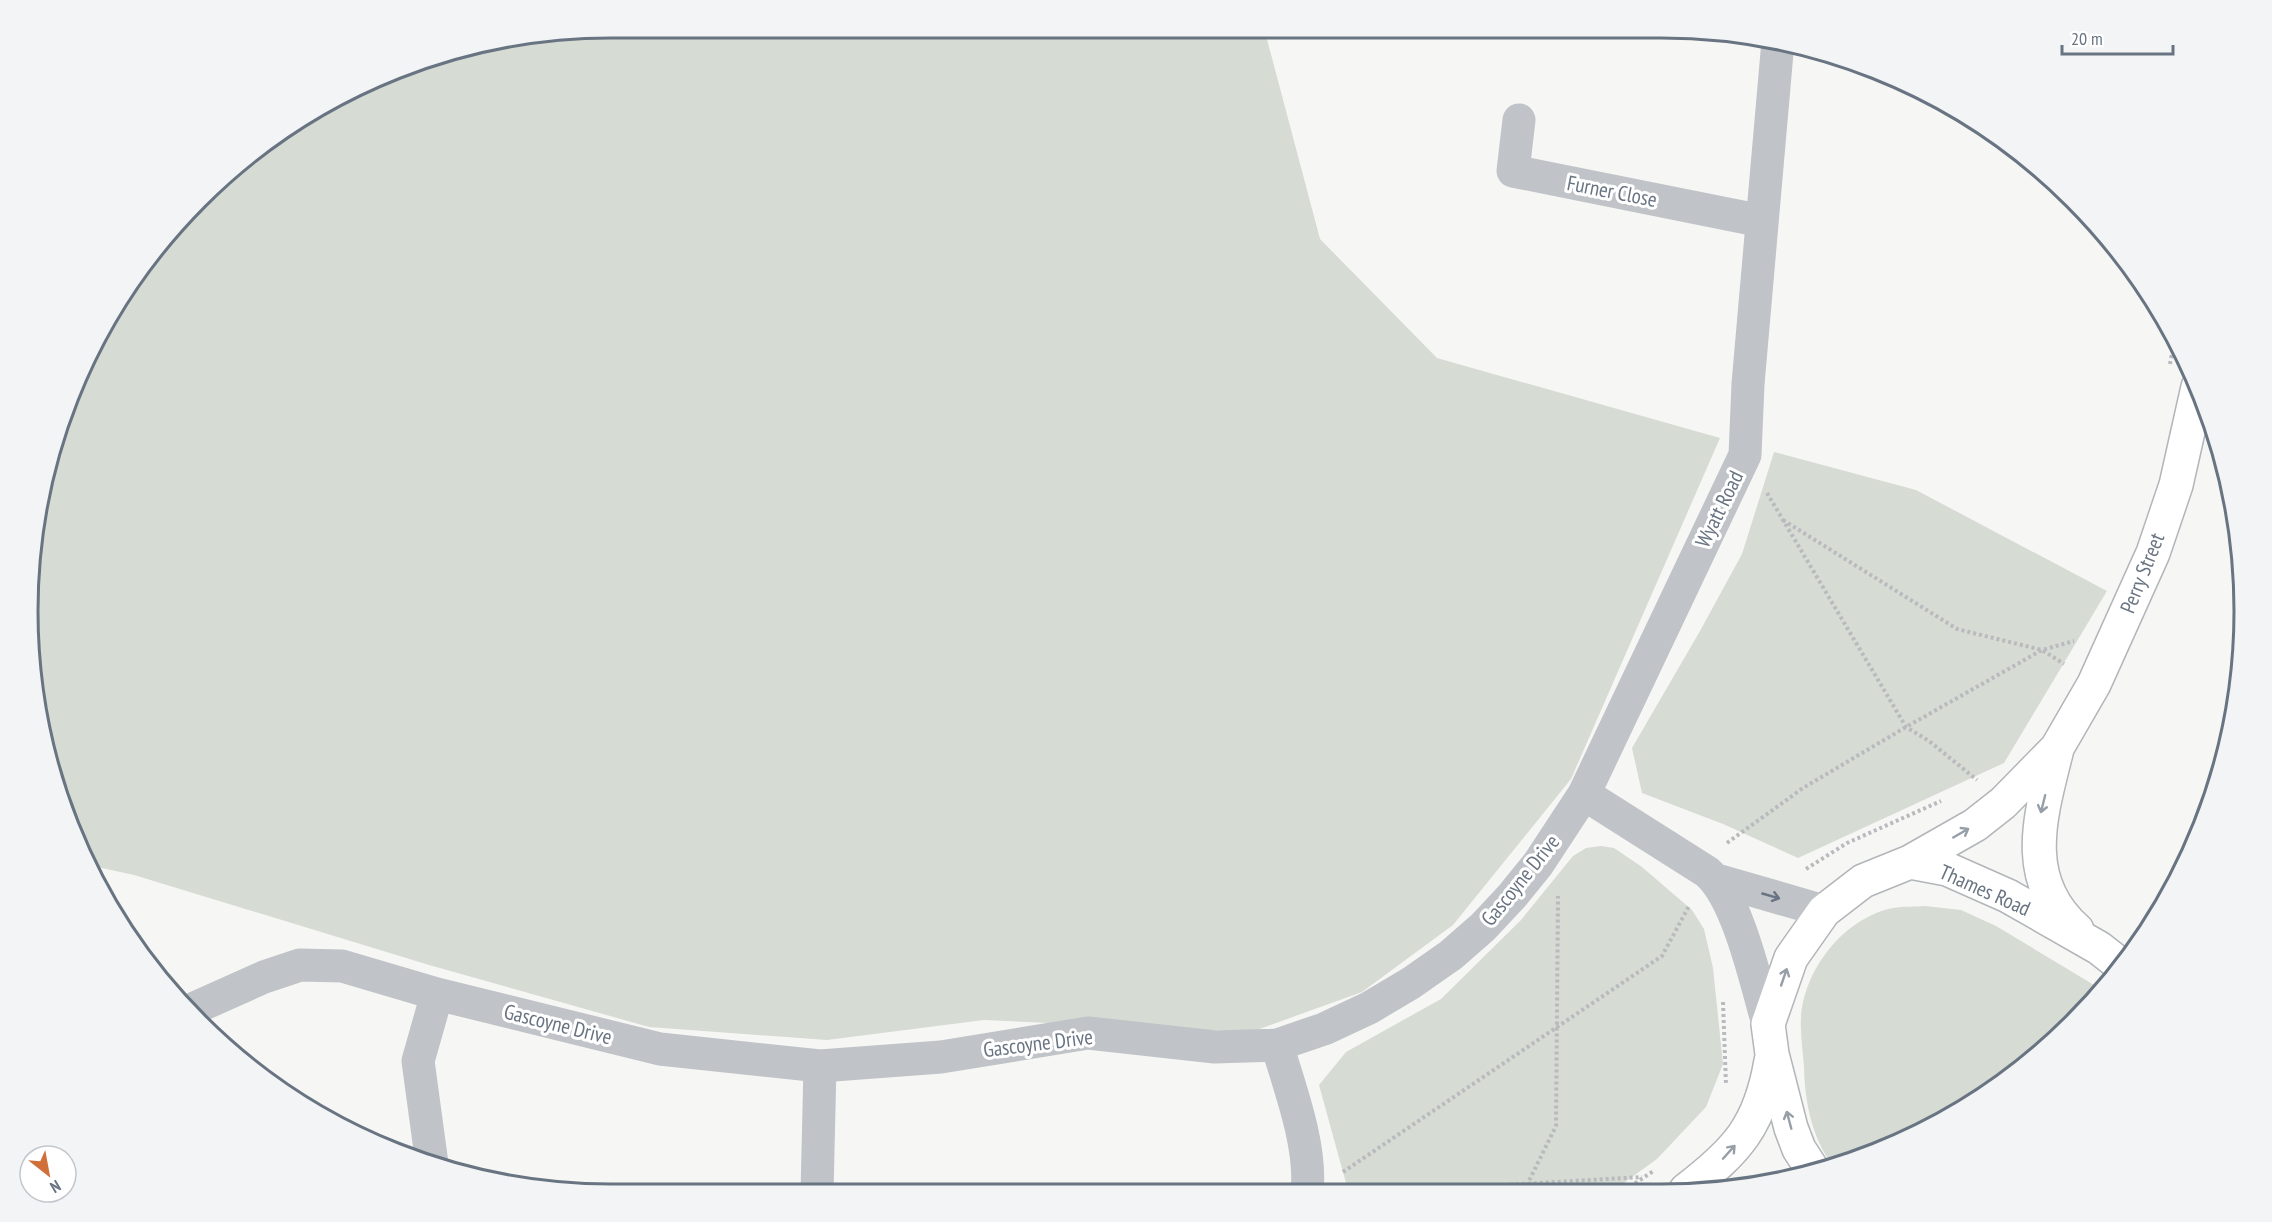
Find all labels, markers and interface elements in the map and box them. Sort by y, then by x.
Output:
scale bar [2062,18,2173,56]
text: 20 m [2071,27,2103,50]
street label: Furner Close [1565,169,1659,213]
street label: Wyatt Road [1689,466,1749,552]
street label: Perry Street [2114,529,2170,617]
one-way arrow [2037,795,2049,814]
one-way arrow [1952,826,1969,838]
street label: Gascoyne Drive [1475,829,1565,931]
street label: Thames Road [1935,858,2035,922]
one-way arrow [1761,891,1780,902]
one-way arrow [1779,968,1790,987]
street label: Gascoyne Drive [501,998,615,1050]
street label: Gascoyne Drive [982,1023,1094,1063]
one-way arrow [1782,1111,1794,1130]
north arrow [18,1144,78,1204]
one-way arrow [1722,1144,1736,1159]
text: N [47,1176,65,1198]

